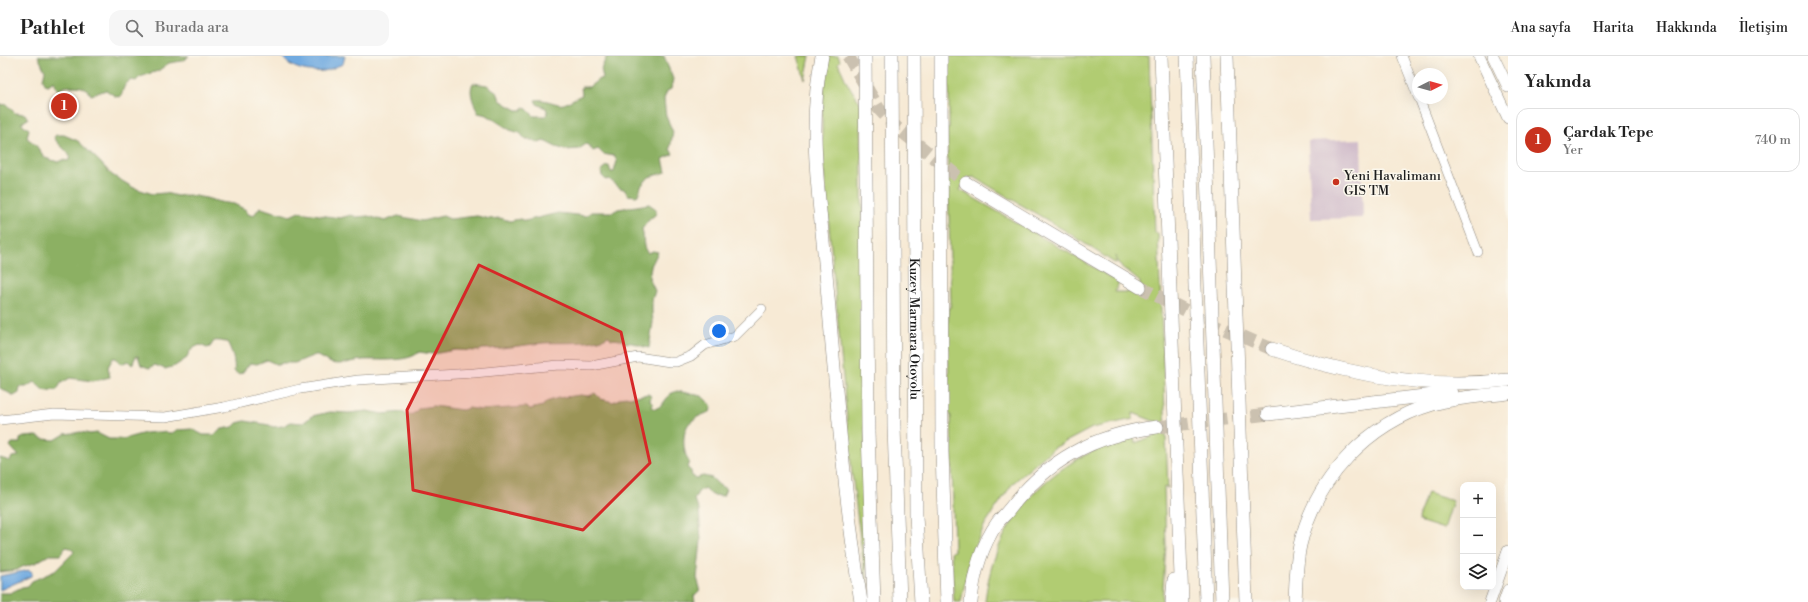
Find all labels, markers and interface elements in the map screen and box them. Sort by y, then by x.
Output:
search box [109,10,389,46]
text: Pathlet [20,16,85,40]
icon: search [123,17,145,39]
text: Burada ara [155,18,229,37]
text: Ana sayfa [1511,19,1571,37]
text: Harita [1593,19,1634,37]
text: Hakkında [1656,19,1717,37]
text: İletişim [1739,19,1788,37]
north arrow [1412,68,1448,104]
text: Yakında [1524,71,1591,93]
pin: 1 [51,91,77,121]
text: Çardak Tepe [1563,123,1654,142]
text: 1 [1535,132,1541,148]
text: 740 m [1755,132,1791,148]
text: Yer [1563,142,1583,158]
place label: Yeni Havalimanı GIS TM [1343,168,1441,199]
marker: Yeni Havalimanı GIS TM [1331,177,1341,187]
street label: Kuzey Marmara Otoyolu [906,258,922,401]
your location [709,321,729,341]
map controls [1460,482,1496,590]
button: + [1460,482,1496,518]
button: − [1460,518,1496,554]
button: layers [1460,554,1496,590]

